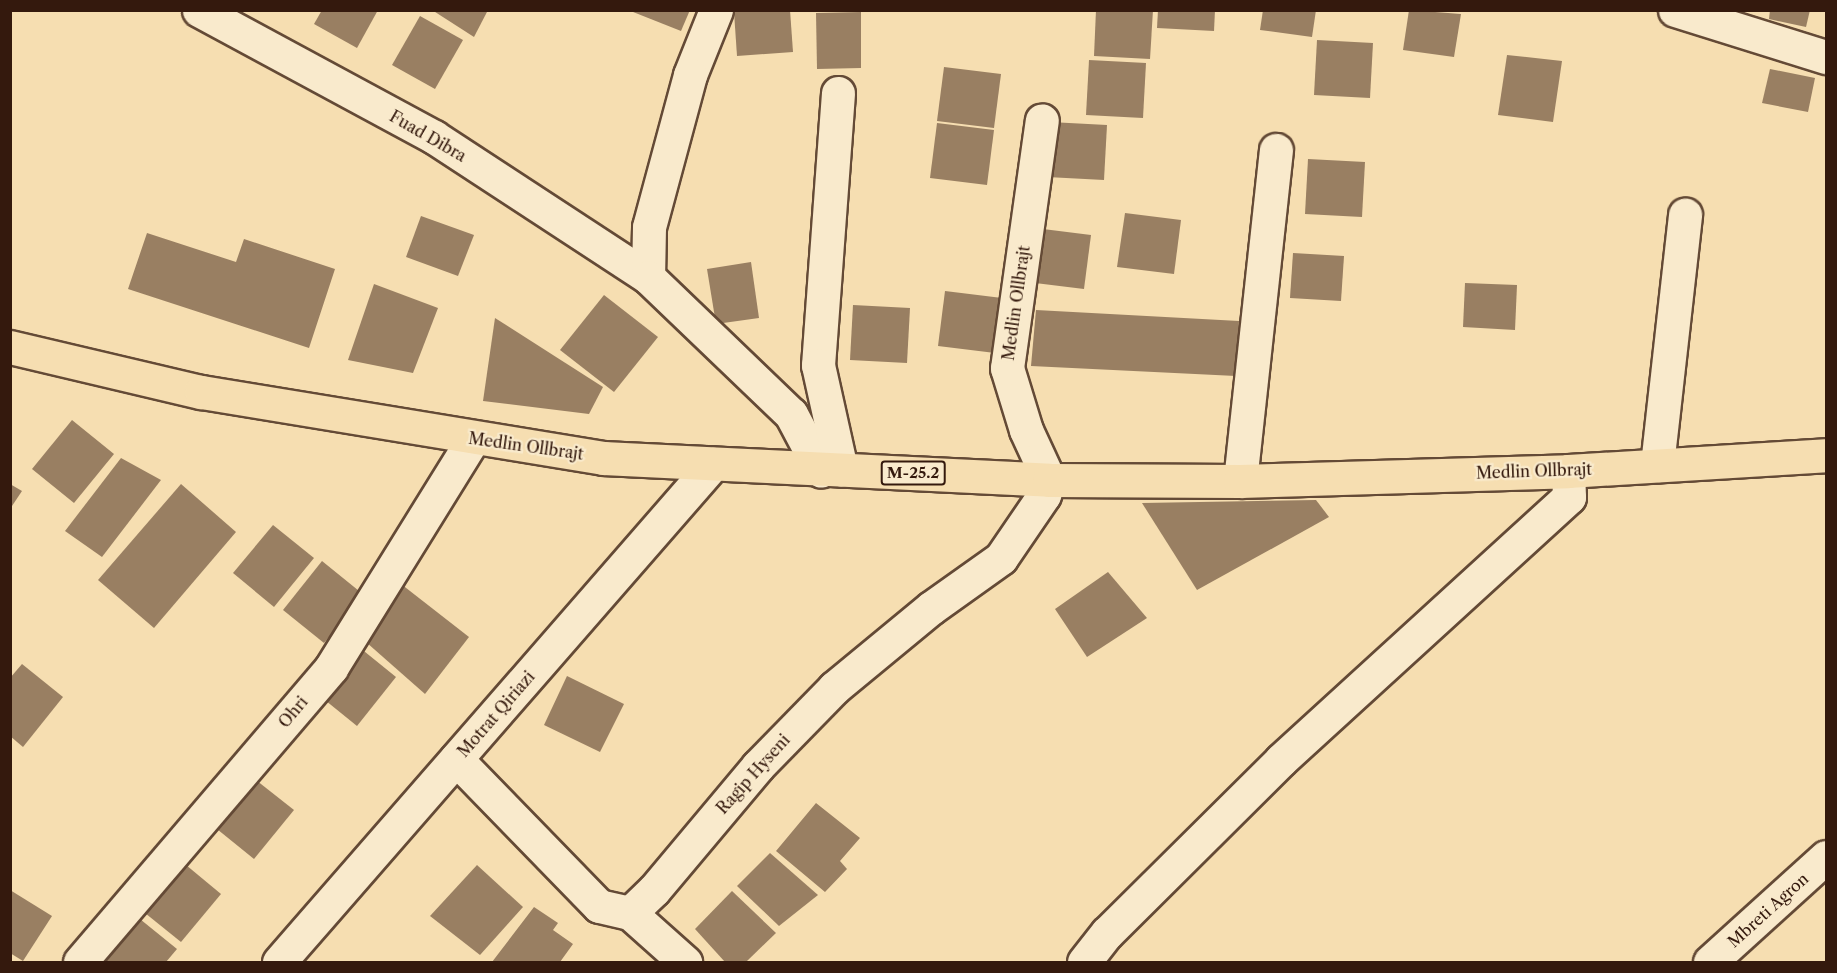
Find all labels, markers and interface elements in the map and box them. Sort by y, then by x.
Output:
street label: Fuad Dibra [386,106,470,166]
street label: Medlin Ollbrajt [998,244,1034,362]
street label: Medlin Ollbrajt [467,428,585,464]
street label: Medlin Ollbrajt [1476,459,1592,483]
road number: M-25.2 [880,461,946,485]
street label: Motrat Qiriazi [453,667,539,761]
street label: Ohri [274,693,312,731]
street label: Ragip Hyseni [712,730,794,818]
street label: Mbreti Agron [1723,869,1813,951]

